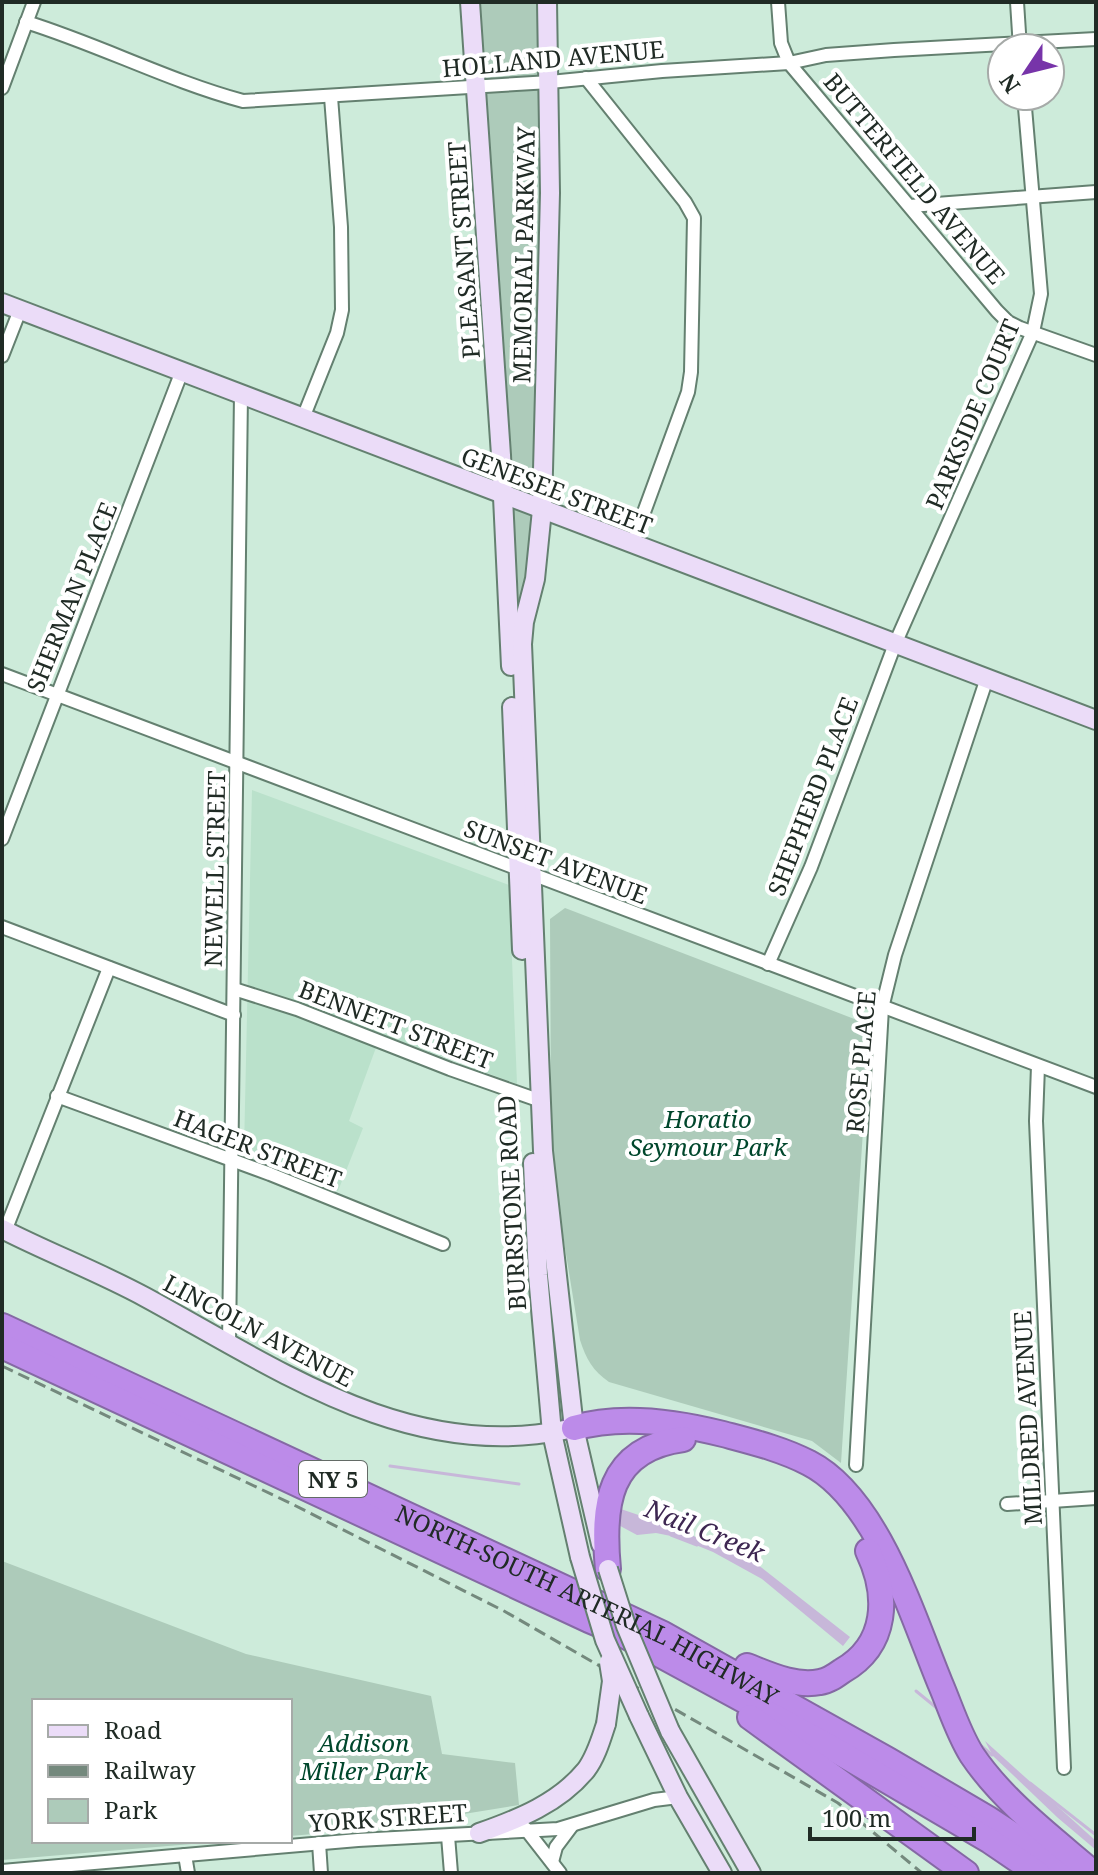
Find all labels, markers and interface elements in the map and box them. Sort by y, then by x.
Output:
street label: HOLLAND AVENUE [441,32,665,84]
north arrow [986,32,1066,112]
street label: BUTTERFIELD AVENUE [818,67,1012,289]
street label: MEMORIAL PARKWAY [504,125,542,384]
street label: PLEASANT STREET [439,140,487,360]
street label: PARKSIDE COURT [917,314,1027,514]
street label: GENESEE STREET [457,438,658,542]
street label: SHERMAN PLACE [18,497,124,697]
street label: SHEPHERD PLACE [759,692,865,900]
street label: NEWELL STREET [196,770,232,968]
street label: SUNSET AVENUE [459,811,653,911]
street label: BENNETT STREET [294,972,498,1076]
street label: ROSE PLACE [837,989,883,1135]
street label: BURRSTONE ROAD [489,1095,533,1311]
street label: HAGER STREET [169,1101,347,1195]
park label: Horatio Seymour Park [629,1102,789,1163]
street label: LINCOLN AVENUE [158,1266,360,1394]
street label: MILDRED AVENUE [1005,1310,1049,1526]
road number: NY 5 [299,1461,367,1497]
water label: Nail Creek [639,1489,771,1571]
street label: NORTH-SOUTH ARTERIAL HIGHWAY [391,1495,786,1713]
legend [32,1699,292,1843]
text: Road [104,1713,162,1746]
park label: Addison Miller Park [299,1726,429,1787]
text: Railway [104,1753,196,1786]
scale bar [810,1791,974,1841]
text: Park [104,1793,158,1826]
street label: YORK STREET [307,1795,468,1839]
text: 100 m [822,1801,891,1834]

